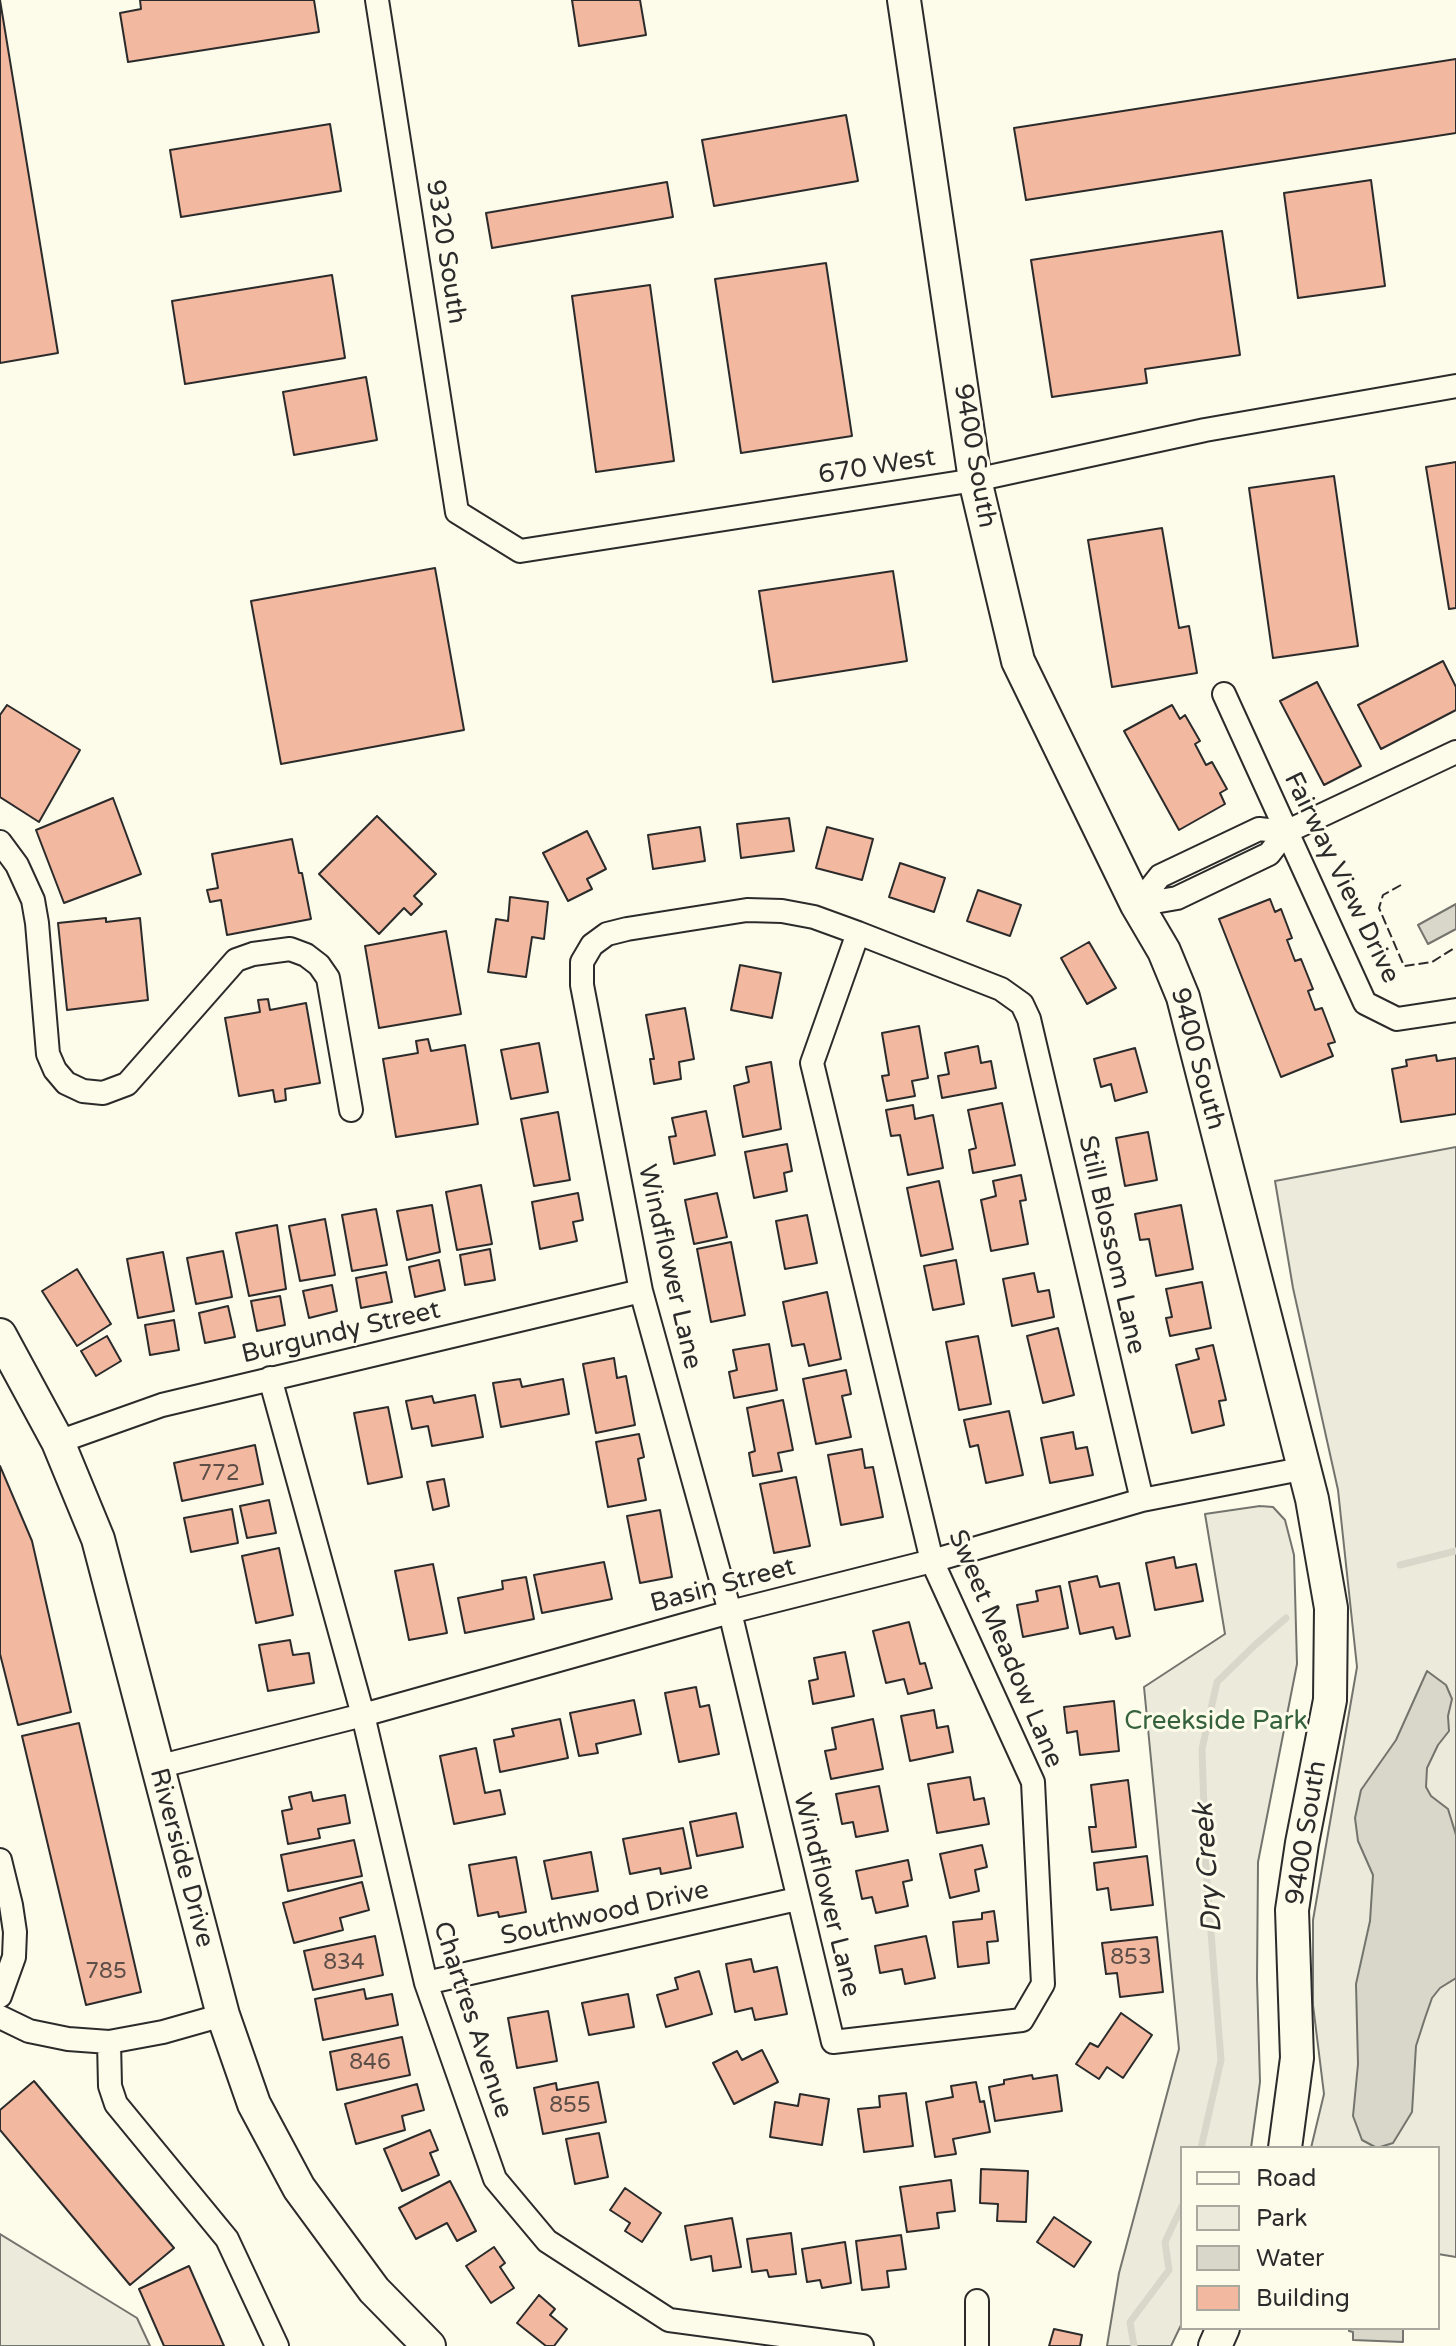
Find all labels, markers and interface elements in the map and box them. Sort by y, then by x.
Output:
street label: 9320 South [418,178,472,326]
street label: 9400 South [946,382,1002,530]
street label: 670 West [816,442,938,492]
street label: Fairway View Drive [1276,768,1406,988]
street label: 9400 South [1163,985,1231,1133]
street label: Still Blossom Lane [1071,1133,1151,1357]
street label: Windflower Lane [630,1162,708,1372]
street label: Burgundy Street [239,1295,443,1371]
house number: 772 [198,1461,240,1487]
street label: Sweet Meadow Lane [941,1525,1069,1773]
street label: Basin Street [647,1552,799,1620]
park label: Creekside Park [1124,1706,1308,1738]
street label: 9400 South [1280,1759,1334,1907]
street label: Riverside Drive [142,1765,220,1951]
street label: Windflower Lane [786,1790,866,2000]
water label: Dry Creek [1188,1802,1230,1934]
street label: Southwood Drive [498,1875,712,1953]
street label: Chartres Avenue [425,1918,519,2122]
house number: 853 [1110,1945,1152,1971]
house number: 834 [323,1950,365,1976]
house number: 785 [85,1959,127,1985]
house number: 846 [349,2050,391,2076]
house number: 855 [549,2093,591,2119]
legend [1180,2146,1440,2330]
text: Road [1256,2164,1316,2193]
text: Park [1256,2204,1307,2233]
text: Water [1256,2244,1324,2273]
text: Building [1256,2284,1350,2313]

